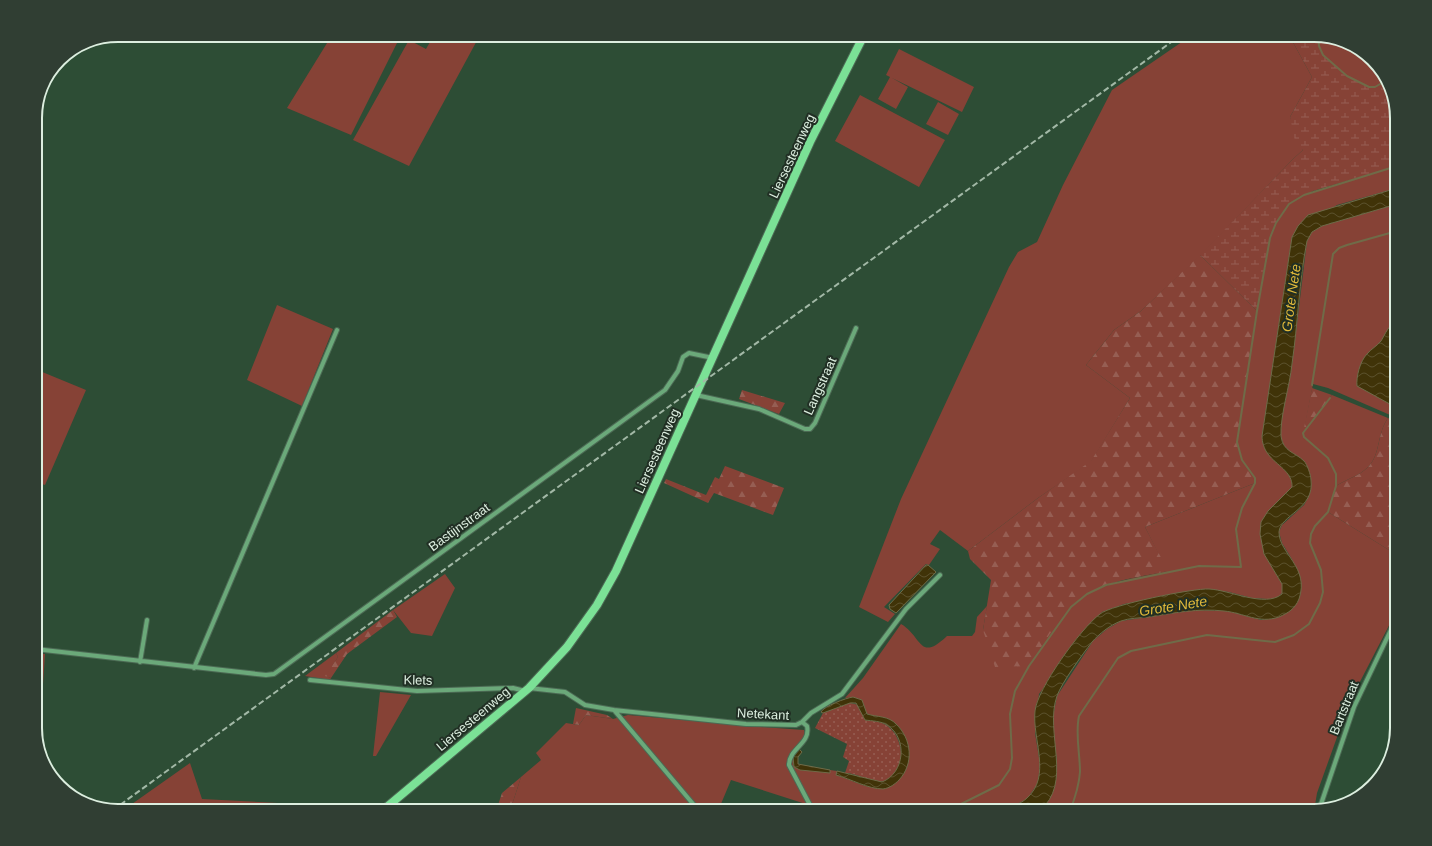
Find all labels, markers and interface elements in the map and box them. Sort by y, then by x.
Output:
street label: Liersesteenweg [766,112,818,200]
water label: Grote Nete [1278,263,1304,333]
street label: Langstraat [801,355,840,417]
street label: Liersesteenweg [632,406,682,496]
street label: Bastijnstraat [426,500,493,554]
water label: Grote Nete [1138,593,1208,619]
street label: Klets [403,672,433,688]
street label: Bartstraat [1326,679,1362,737]
street label: Liersesteenweg [433,684,513,754]
street label: Netekant [737,705,790,723]

